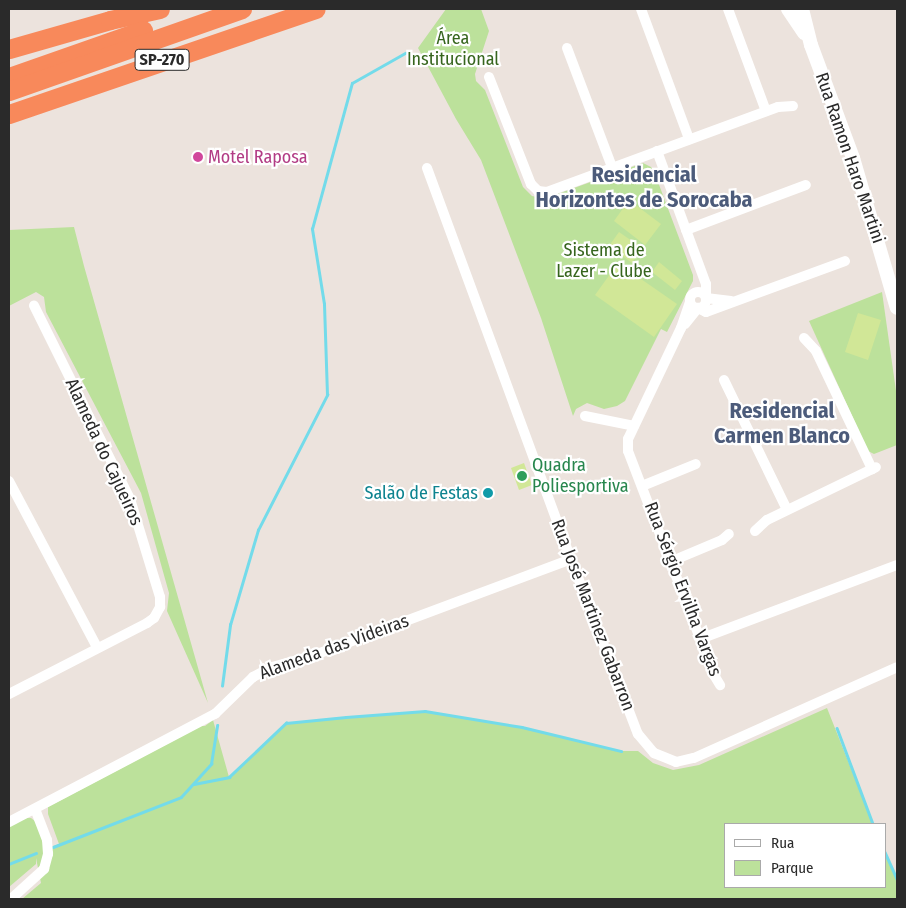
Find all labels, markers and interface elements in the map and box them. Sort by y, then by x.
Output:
park label: Área Institucional [407,28,499,70]
road number: SP-270 [134,46,190,74]
street label: Rua Ramon Haro Martini [811,70,889,246]
place label: Motel Raposa [208,146,308,168]
marker: Motel Raposa [192,151,204,163]
district label: Residencial Horizontes de Sorocaba [536,161,752,212]
park label: Sistema de Lazer - Clube [556,240,652,282]
street label: Alameda do Cajueiros [60,375,148,529]
district label: Residencial Carmen Blanco [714,397,850,448]
place label: Quadra Poliesportiva [532,455,629,498]
marker: Quadra Poliesportiva [516,470,528,482]
place label: Salão de Festas [365,482,478,504]
marker: Salão de Festas [482,487,494,499]
street label: Rua Sérgio Ervilha Vargas [640,499,726,679]
street label: Rua José Martinez Gabarron [546,516,640,714]
street label: Alameda das Videiras [256,610,412,684]
legend [724,823,886,888]
text: Rua [771,834,794,852]
text: Parque [771,859,814,877]

